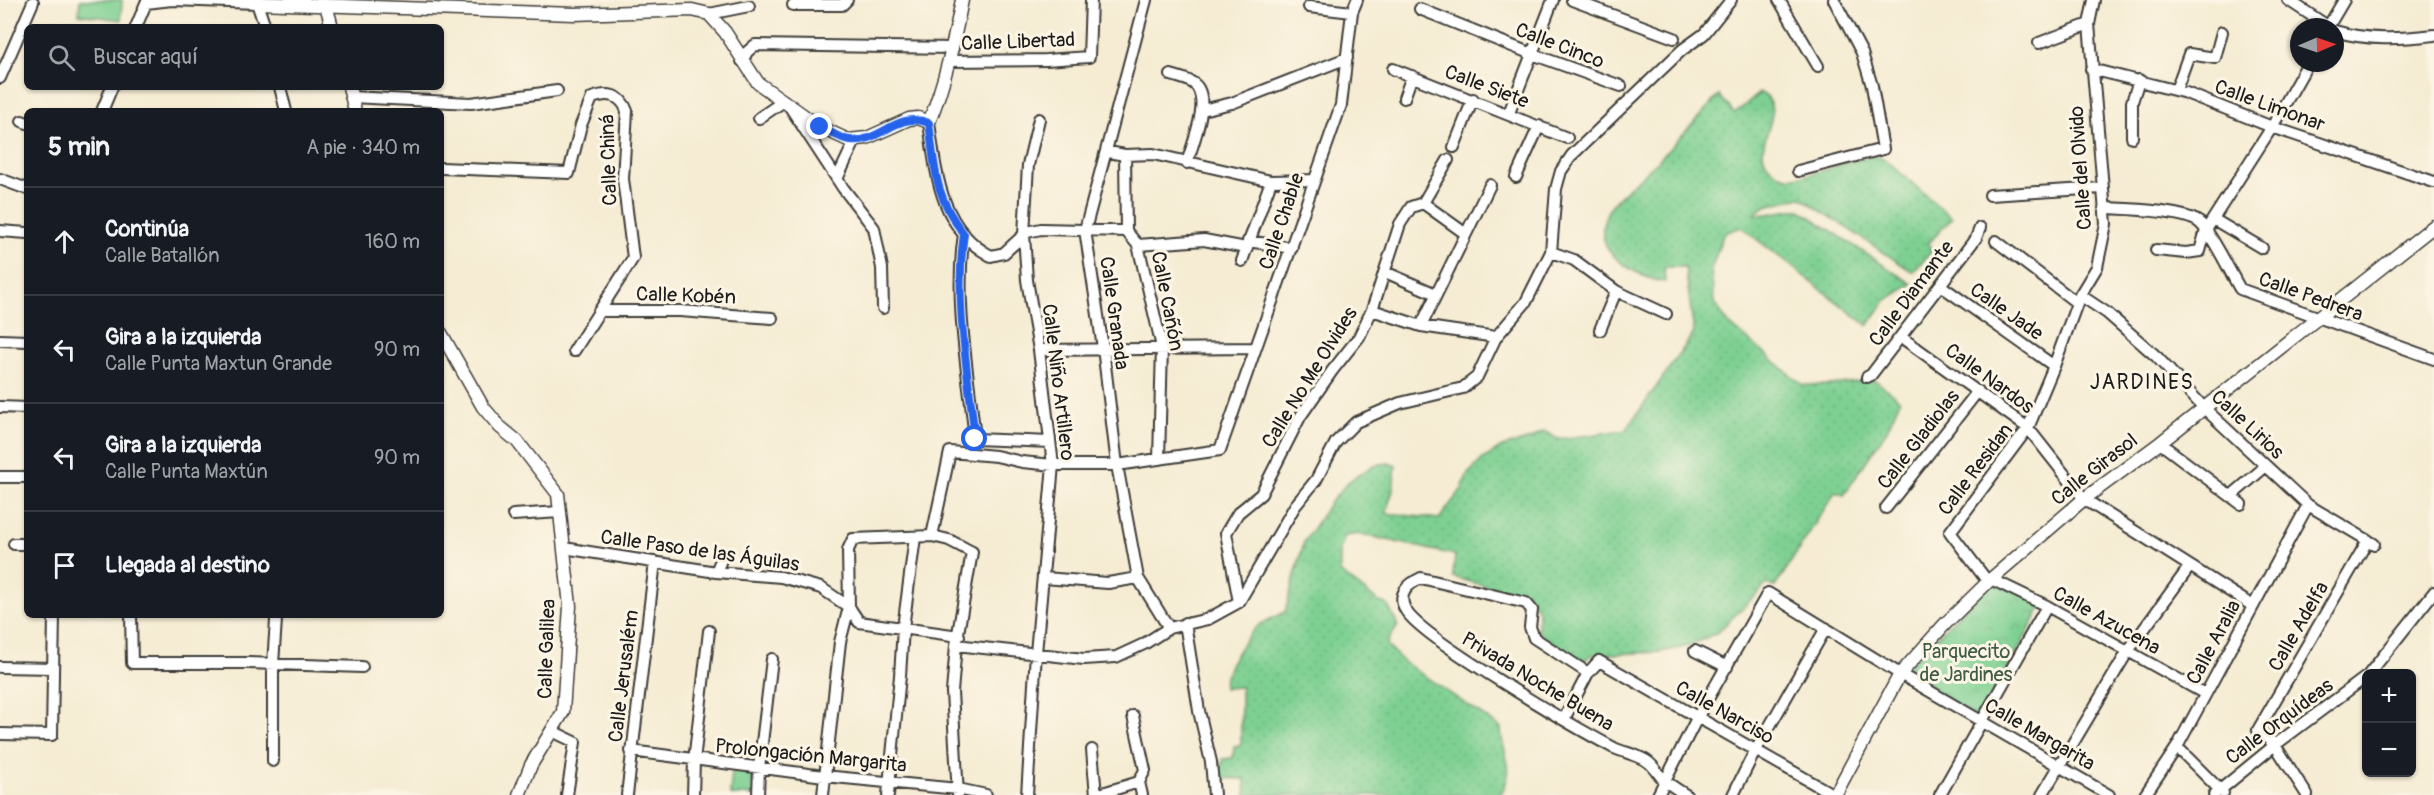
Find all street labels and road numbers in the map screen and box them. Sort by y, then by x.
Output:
street label: Calle Cinco [1512,17,1608,74]
street label: Calle Libertad [961,27,1076,56]
street label: Calle Siete [1441,59,1533,114]
street label: Calle Limonar [2211,74,2329,137]
street label: Calle del Olvido [2064,105,2097,231]
street label: Calle Chiná [594,114,623,206]
street label: Calle Chable [1253,169,1310,273]
street label: Calle Diamante [1863,235,1959,351]
street label: Calle Cañón [1146,249,1189,353]
street label: Calle Granada [1094,255,1135,371]
street label: Calle Pedrera [2255,266,2366,327]
street label: Calle Jade [1965,277,2048,346]
street label: Calle Kobén [636,281,736,310]
street label: Calle Niño Artillero [1036,302,1081,462]
street label: Calle No Me Olvides [1256,302,1363,452]
street label: Calle Nardos [1940,338,2039,419]
street label: Calle Gladiolas [1872,384,1965,494]
street label: Calle Lirios [2206,384,2289,464]
street label: Calle Residan [1933,418,2018,520]
street label: Calle Girasol [2046,428,2143,511]
street label: Calle Paso de las Águilas [599,524,801,577]
street label: Calle Adelfa [2263,577,2334,676]
street label: Calle Azucena [2049,581,2165,660]
street label: Calle Aralia [2181,596,2246,689]
street label: Calle Galilea [532,599,561,700]
street label: Calle Jerusalém [603,608,644,744]
street label: Privada Noche Buena [1457,626,1618,737]
street label: Calle Orquídeas [2221,673,2338,770]
street label: Calle Narciso [1671,675,1779,750]
street label: Calle Margarita [1980,693,2100,776]
street label: Prolongación Margarita [714,733,908,778]

